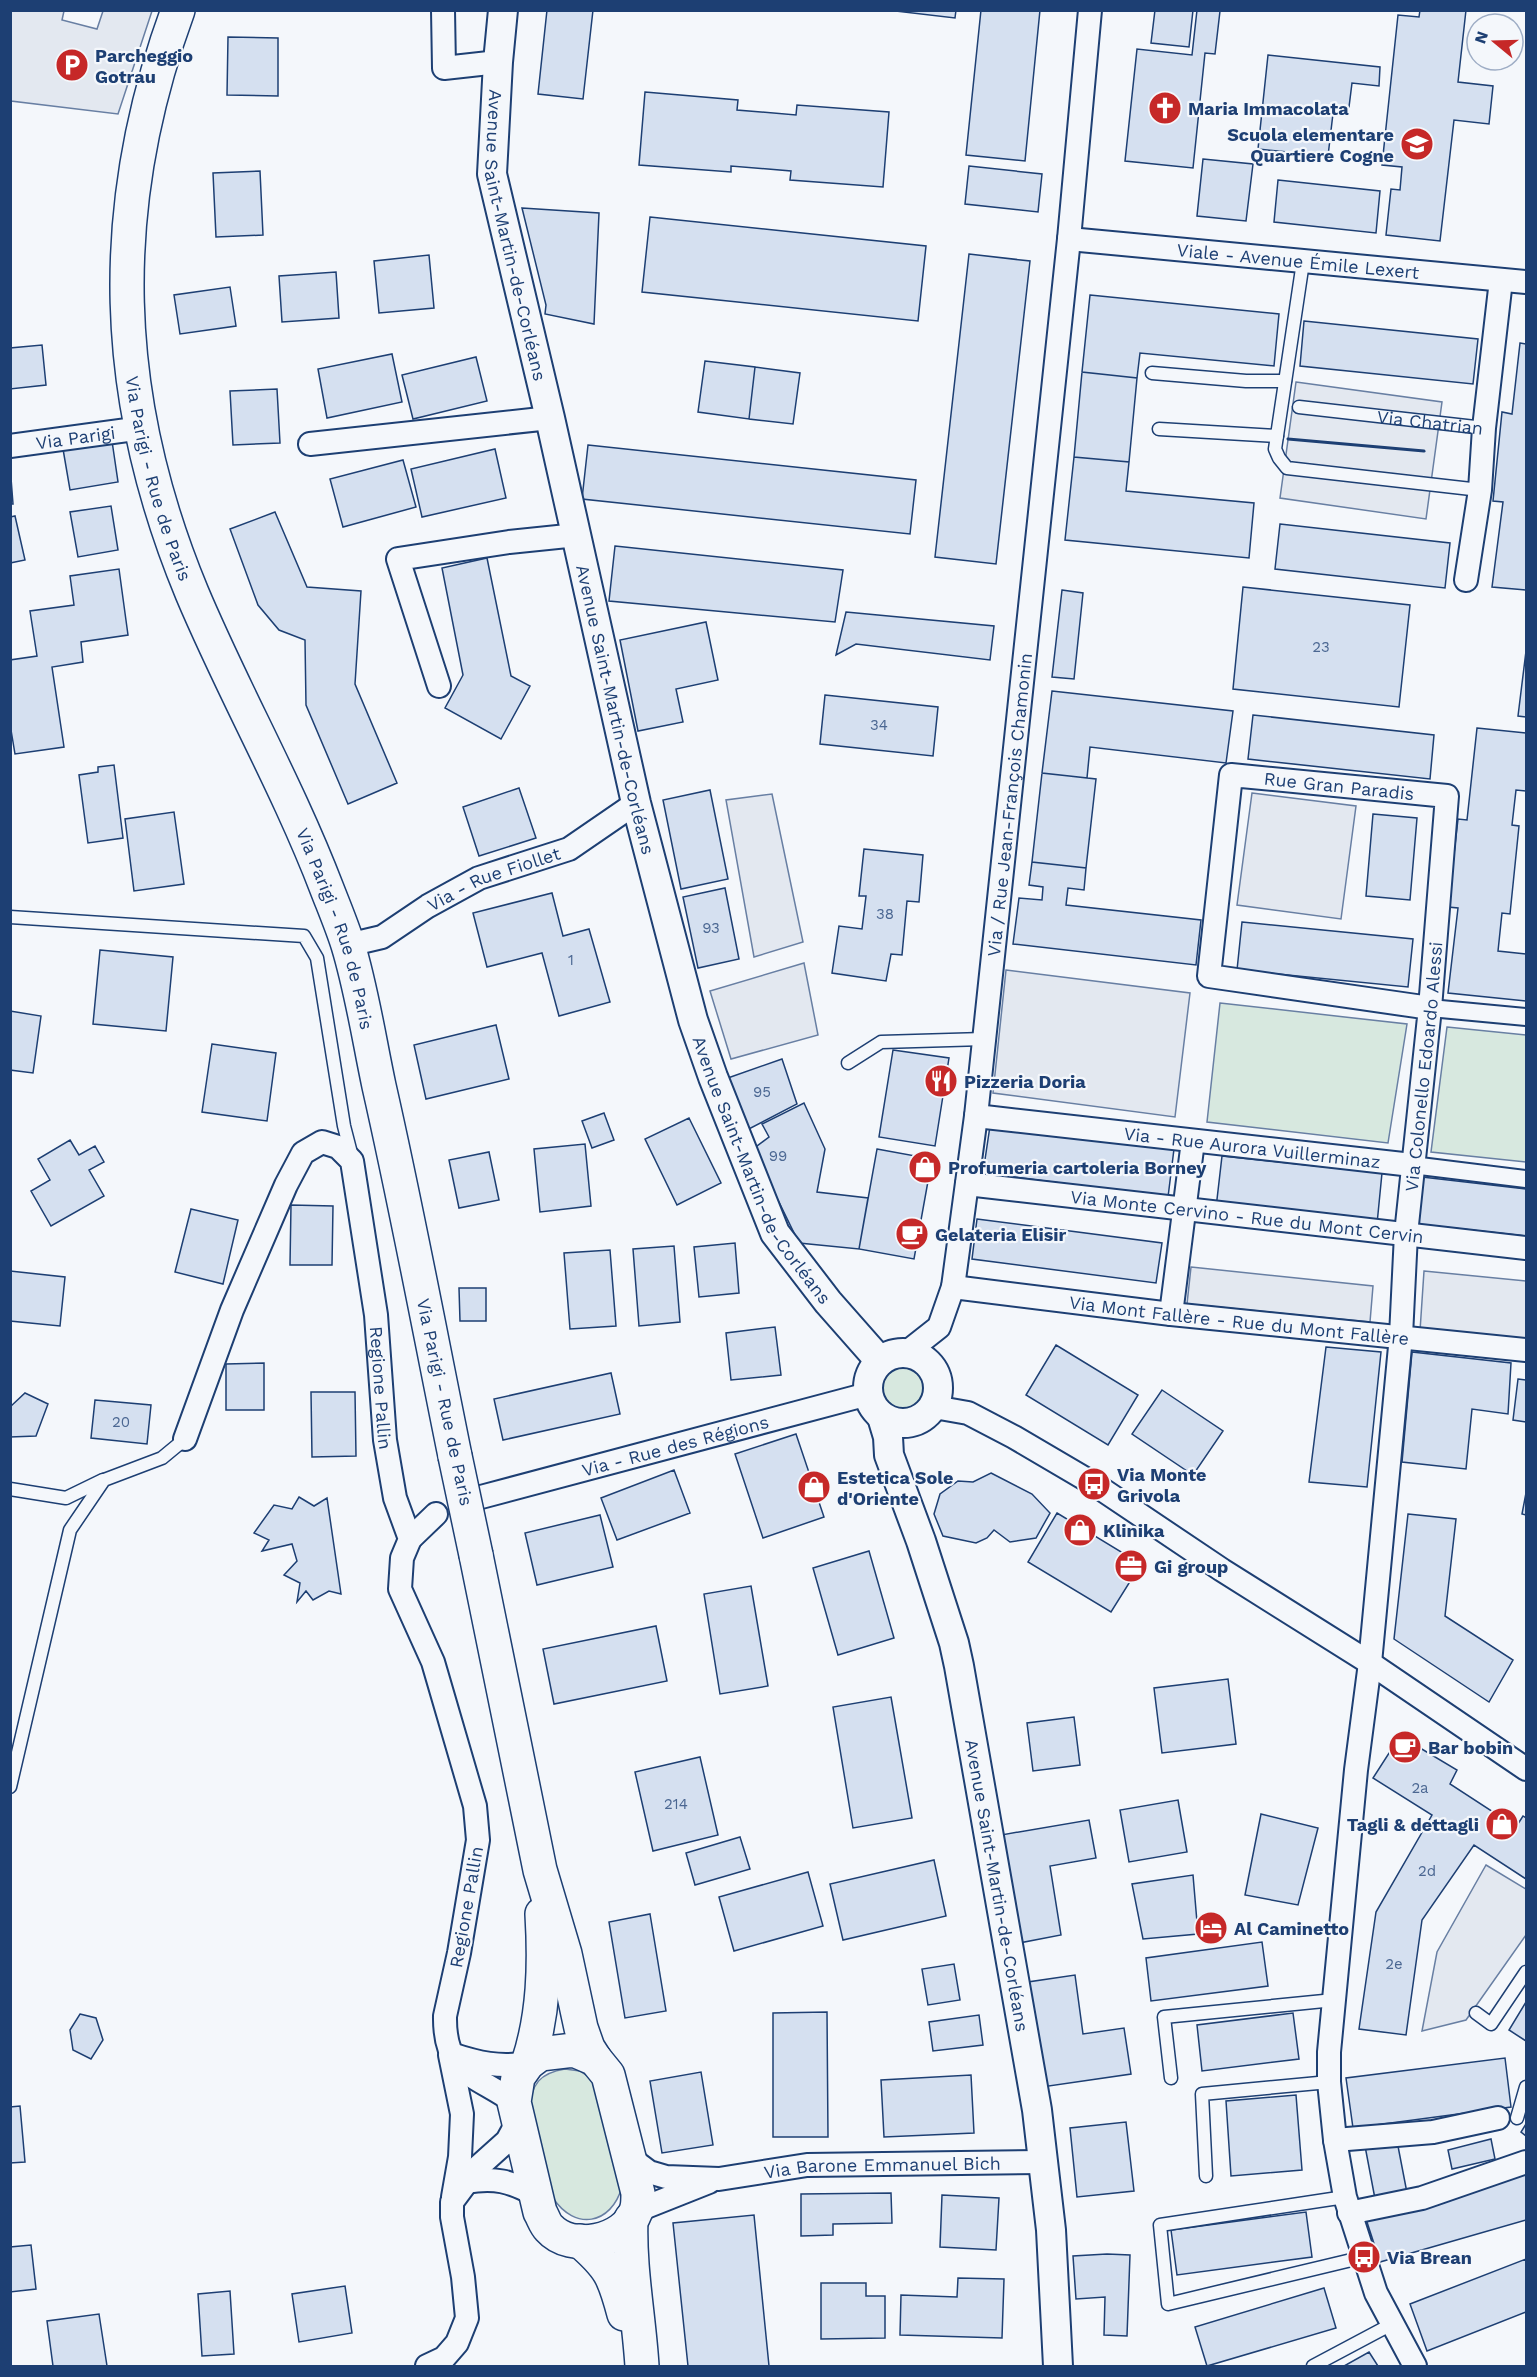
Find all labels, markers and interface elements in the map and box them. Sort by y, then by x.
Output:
north arrow [1465,12,1525,72]
text: N [1470,29,1492,46]
place label: Parcheggio Gotrau [95,45,193,87]
parking icon: Parcheggio Gotrau [54,47,90,83]
street label: Avenue Saint-Martin-de-Corléans [481,89,551,383]
church icon: Maria Immacolata [1147,90,1183,126]
place label: Maria Immacolata [1188,98,1349,119]
place label: Scuola elementare Quartiere Cogne [1227,124,1394,166]
school or university icon: Scuola elementare Quartiere Cogne [1399,126,1435,162]
street label: Viale - Avenue Émile Lexert [1176,239,1420,282]
street label: Via Parigi - Rue de Paris [122,374,196,584]
street label: Via Chatrian [1376,405,1484,438]
street label: Via Parigi [34,421,117,453]
street label: Avenue Saint-Martin-de-Corléans [573,562,660,857]
house number: 23 [1312,638,1330,656]
street label: Via / Rue Jean-François Chamonin [982,652,1036,958]
house number: 34 [870,716,888,734]
street label: Rue Gran Paradis [1263,768,1415,804]
street label: Via Parigi - Rue de Paris [292,825,378,1031]
street label: Via - Rue Fiollet [423,842,563,915]
house number: 38 [876,905,894,923]
house number: 93 [702,919,720,937]
street label: Via Colonello Edoardo Alessi [1400,941,1446,1193]
house number: 1 [568,951,574,969]
street label: Avenue Saint-Martin-de-Corléans [689,1033,836,1308]
restaurant icon: Pizzeria Doria [923,1063,959,1099]
place label: Pizzeria Doria [964,1071,1086,1092]
house number: 95 [753,1083,771,1101]
street label: Via - Rue Aurora Vuillerminaz [1123,1122,1382,1172]
house number: 99 [769,1147,787,1165]
shop icon: Profumeria cartoleria Borney [907,1149,943,1185]
place label: Profumeria cartoleria Borney [948,1157,1207,1178]
street label: Via Monte Cervino - Rue du Mont Cervin [1069,1185,1425,1247]
cafe icon: Gelateria Elisir [894,1216,930,1252]
place label: Gelateria Elisir [935,1224,1067,1245]
street label: Via Mont Fallère - Rue du Mont Fallère [1068,1291,1410,1349]
street label: Via Parigi - Rue de Paris [413,1296,477,1508]
street label: Regione Pallin [366,1326,397,1451]
street label: Via - Rue des Régions [580,1410,771,1480]
house number: 20 [112,1413,130,1431]
place label: Via Monte Grivola [1117,1464,1206,1506]
bus stop icon: Via Monte Grivola [1076,1466,1112,1502]
place label: Estetica Sole d'Oriente [837,1467,954,1509]
shop icon: Estetica Sole d'Oriente [796,1469,832,1505]
shop icon: Klinika [1062,1512,1098,1548]
place label: Klinika [1103,1520,1165,1541]
office icon: Gi group [1113,1548,1149,1584]
place label: Gi group [1154,1556,1228,1577]
cafe icon: Bar bobin [1387,1729,1423,1765]
street label: Avenue Saint-Martin-de-Corléans [961,1737,1034,2033]
place label: Bar bobin [1428,1737,1513,1758]
house number: 2a [1411,1779,1429,1797]
house number: 214 [664,1795,688,1813]
shop icon: Tagli & dettagli [1484,1806,1520,1842]
place label: Tagli & dettagli [1347,1814,1479,1835]
street label: Regione Pallin [445,1845,487,1969]
house number: 2d [1418,1862,1436,1880]
hotel icon: Al Caminetto [1193,1910,1229,1946]
place label: Al Caminetto [1234,1918,1349,1939]
house number: 2e [1385,1955,1403,1973]
street label: Via Barone Emmanuel Bich [762,2152,1001,2182]
bus stop icon: Via Brean [1346,2239,1382,2275]
place label: Via Brean [1387,2247,1472,2268]

